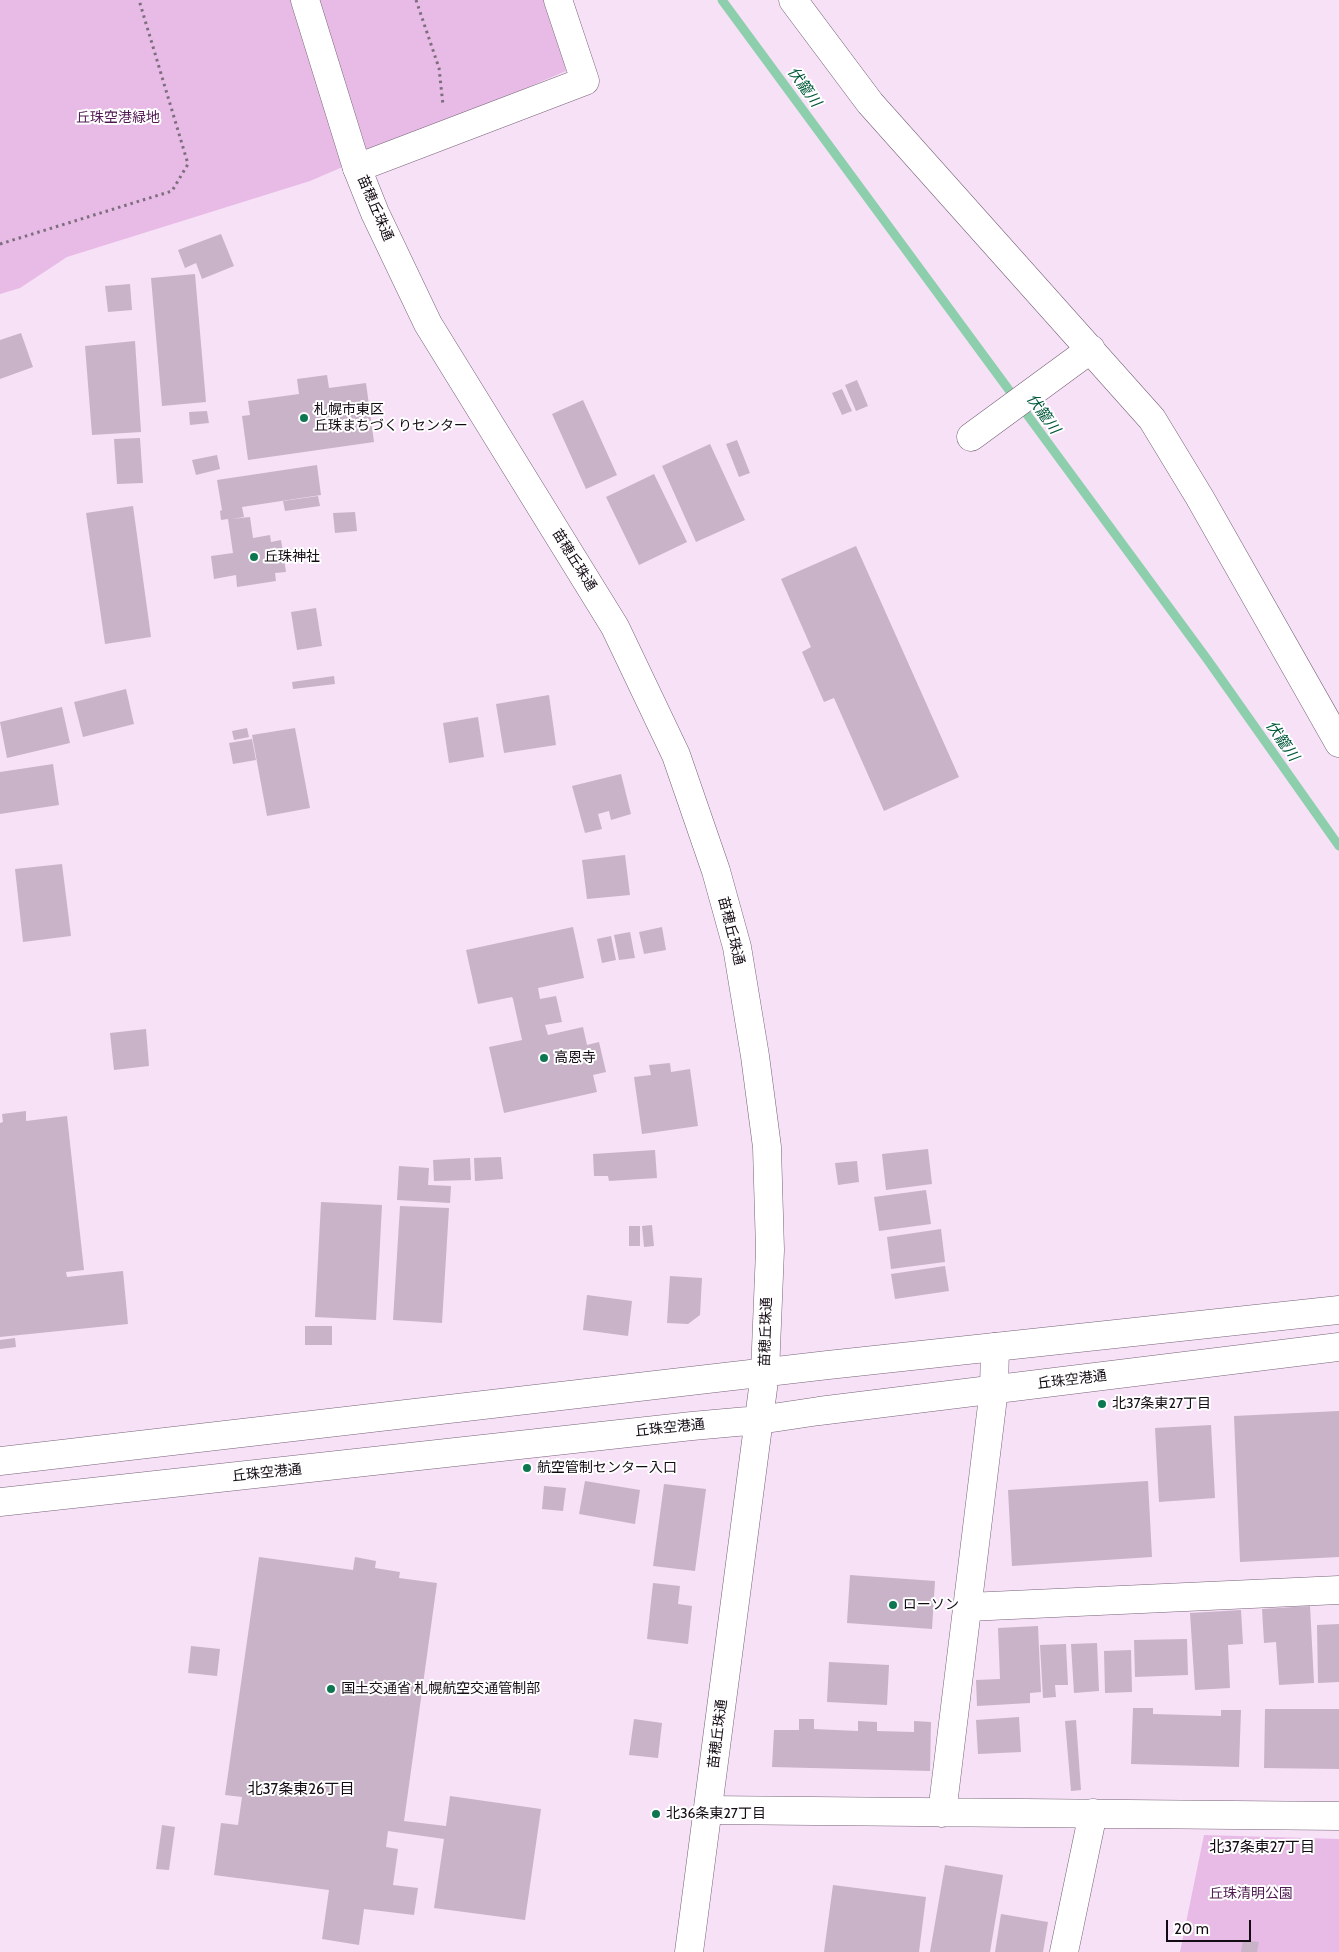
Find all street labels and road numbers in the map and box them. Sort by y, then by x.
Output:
street label: 苗穂丘珠通 [354,173,396,243]
street label: 苗穂丘珠通 [548,526,600,594]
street label: 苗穂丘珠通 [714,895,748,967]
street label: 苗穂丘珠通 [756,1297,776,1367]
street label: 丘珠空港通 [1036,1367,1108,1393]
street label: 丘珠空港通 [634,1416,706,1440]
street label: 丘珠空港通 [231,1461,303,1485]
street label: 苗穂丘珠通 [705,1698,731,1770]

